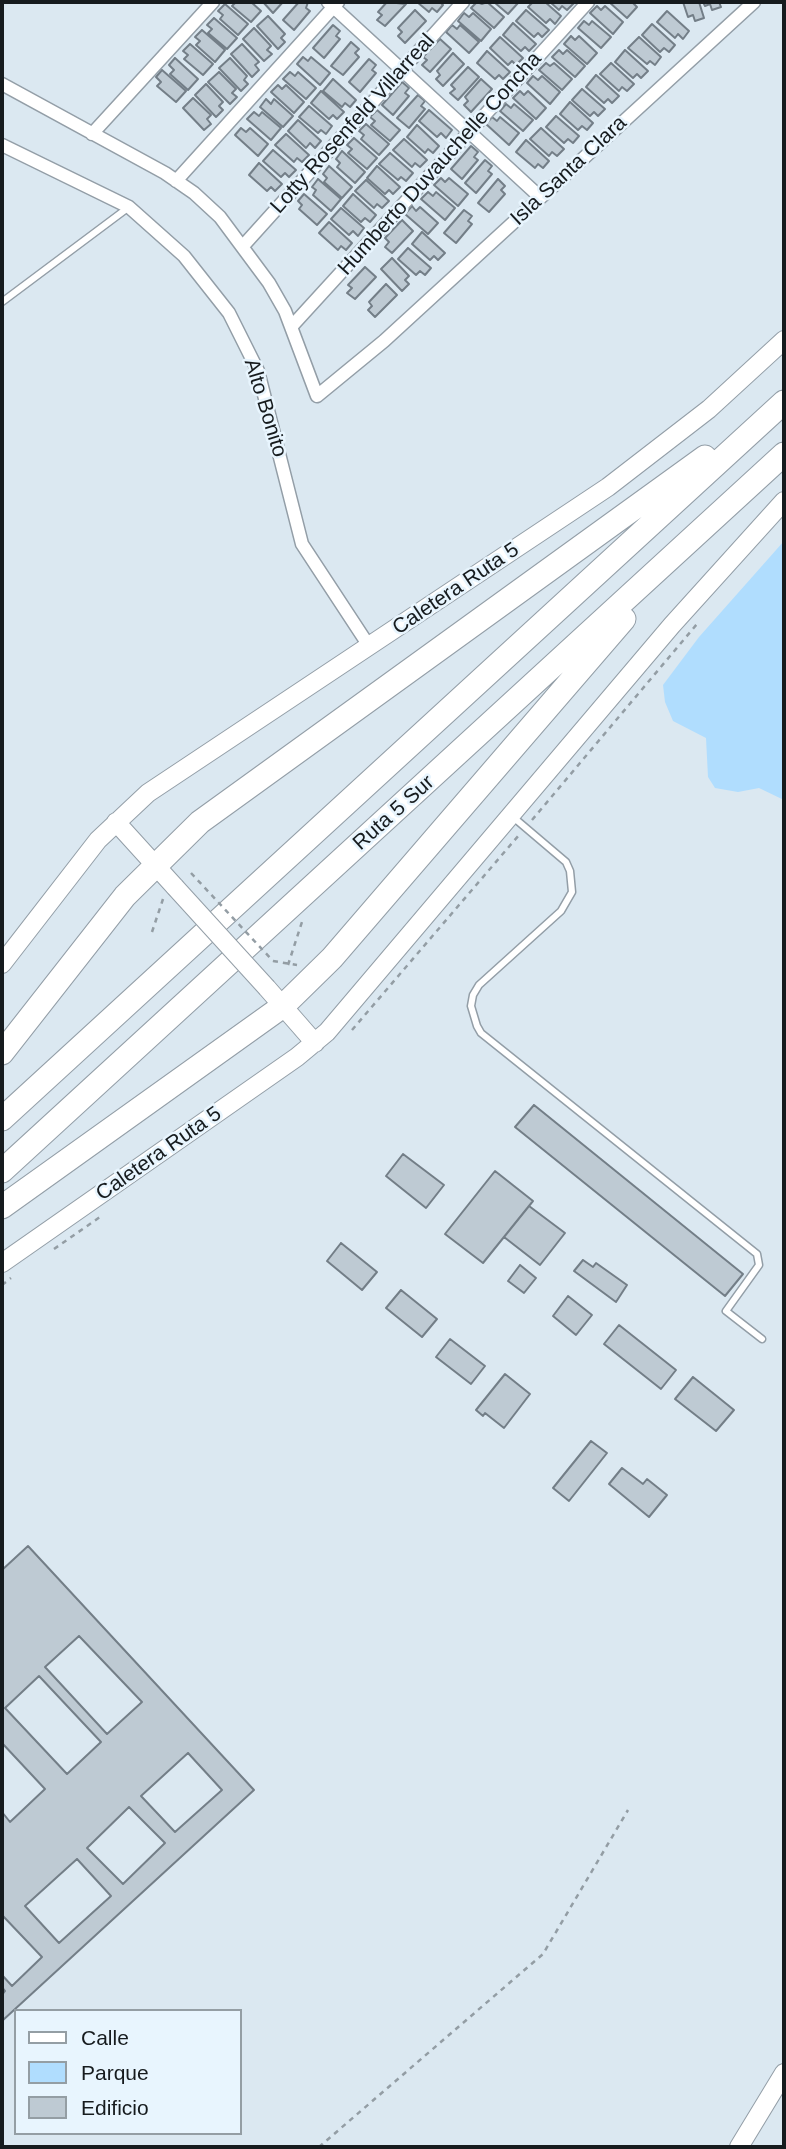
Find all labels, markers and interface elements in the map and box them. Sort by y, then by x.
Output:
street label: Lotty Rosenfeld Villarreal [266,29,440,219]
street label: Humberto Duvauchelle Concha [333,47,547,281]
street label: Isla Santa Clara [506,111,632,231]
street label: Alto Bonito [238,356,292,460]
street label: Caletera Ruta 5 [388,537,524,641]
street label: Ruta 5 Sur [348,770,440,856]
street label: Caletera Ruta 5 [92,1101,226,1207]
legend [14,2009,242,2135]
text: Calle [81,2026,129,2049]
text: Parque [81,2061,149,2084]
text: Edificio [81,2096,149,2119]

